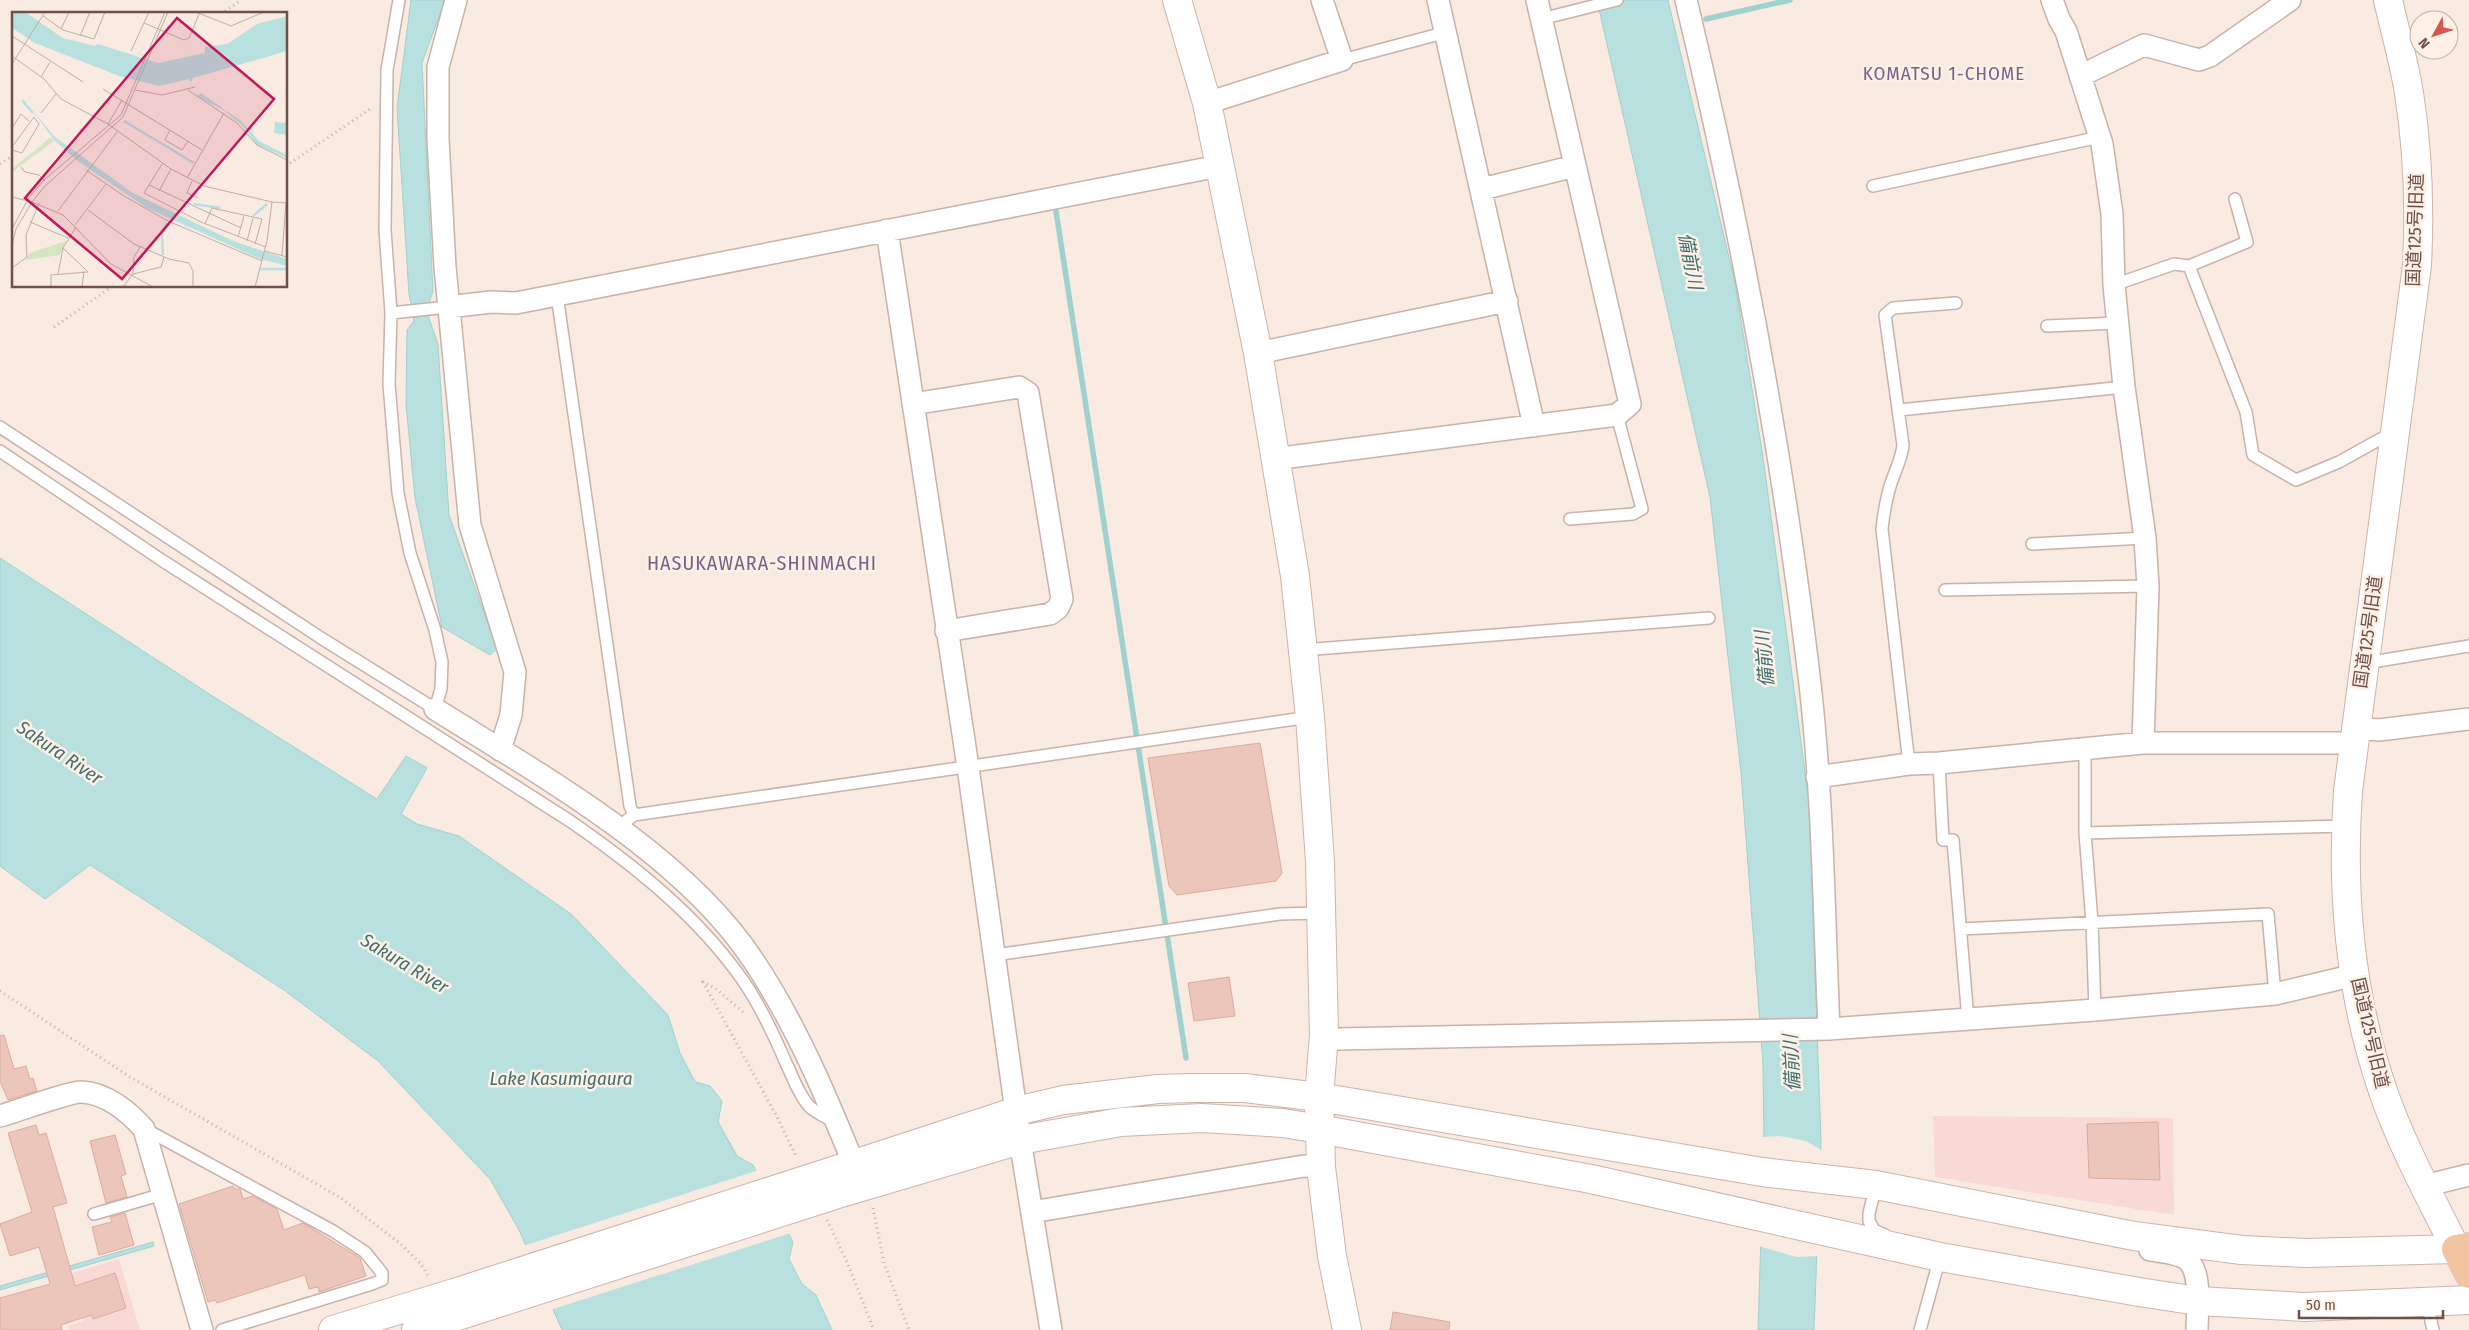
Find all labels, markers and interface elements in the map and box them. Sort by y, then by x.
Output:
north arrow [2409,10,2459,60]
inset map [12,12,288,288]
text: N [2415,34,2434,52]
district label: KOMATSU 1-CHOME [1863,62,2025,85]
street label: 国道125号旧道 [2402,173,2428,287]
water label: 備前川 [1674,231,1708,293]
district label: HASUKAWARA-SHINMACHI [647,551,877,575]
street label: 国道125号旧道 [2349,574,2387,690]
water label: 備前川 [1750,628,1778,688]
water label: Sakura River [12,715,108,790]
water label: Sakura River [356,928,454,999]
street label: 国道125号旧道 [2347,975,2393,1091]
water label: 備前川 [1778,1032,1804,1092]
water label: Lake Kasumigaura [490,1067,633,1090]
scale bar [2299,1288,2443,1320]
text: 50 m [2306,1296,2336,1314]

